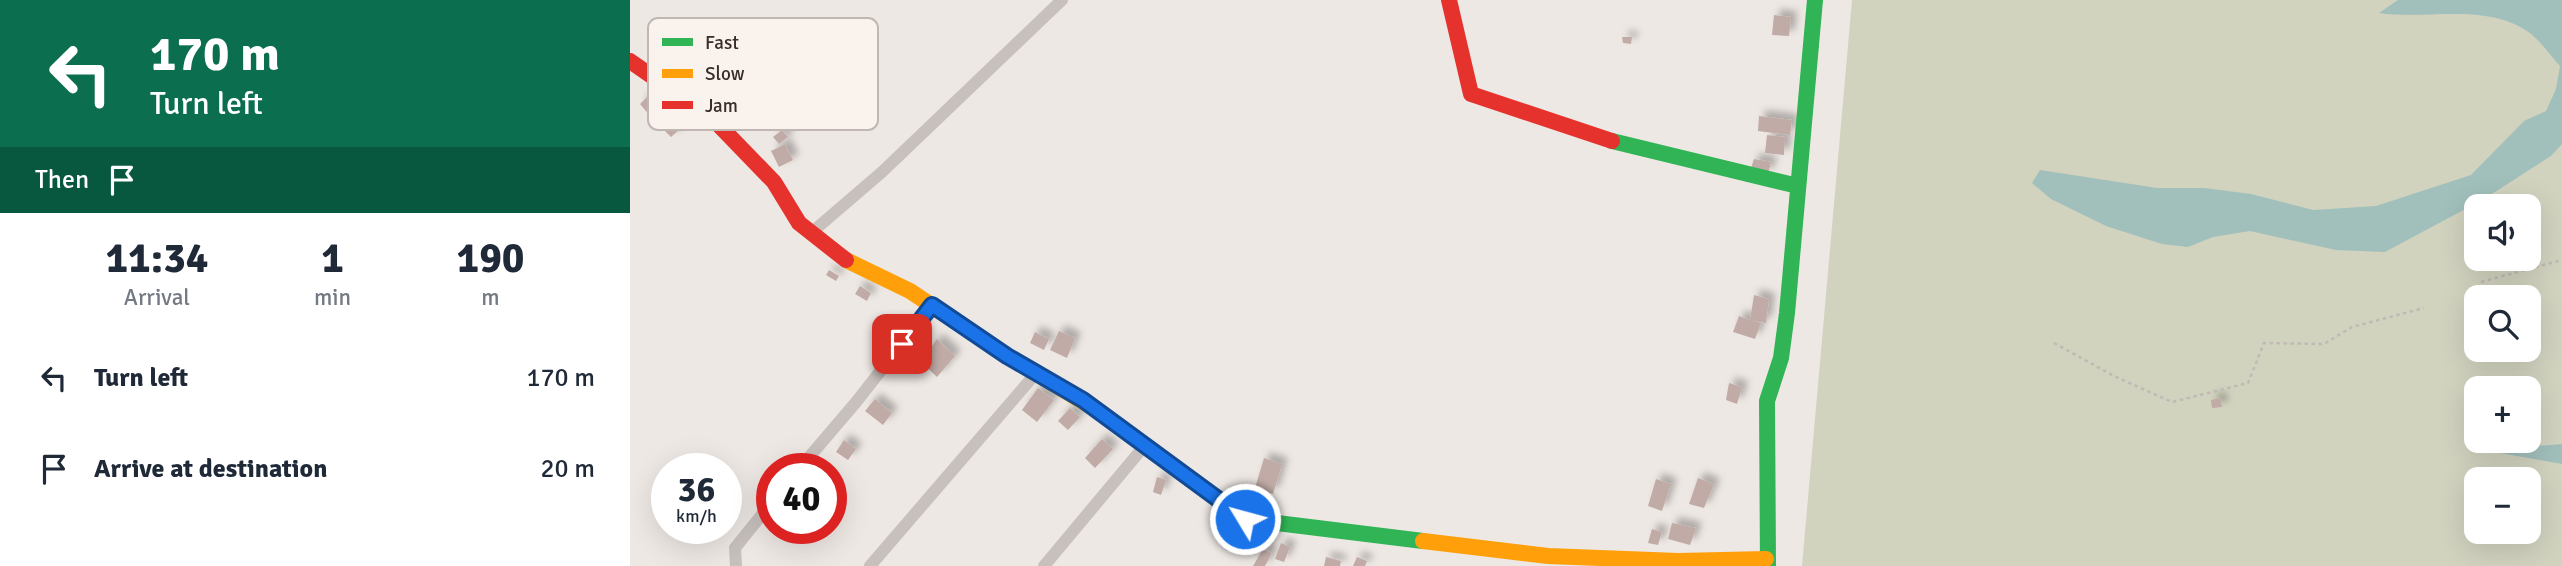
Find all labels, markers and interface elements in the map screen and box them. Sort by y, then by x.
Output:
legend [648,18,878,130]
text: 170 m [150,24,280,84]
icon: left [35,28,126,119]
text: Fast [705,31,739,55]
text: Slow [705,62,745,86]
text: Turn left [150,84,263,123]
text: Jam [705,94,738,118]
icon: arrive [103,161,141,199]
text: Then [35,164,89,196]
map controls [2464,194,2541,544]
button: sound [2464,194,2541,271]
text: 11:34 [105,233,209,284]
text: 1 [321,233,344,284]
text: 190 [456,233,525,284]
text: Arrival [124,283,190,312]
text: min [314,283,351,312]
text: m [481,283,500,312]
button: search [2464,285,2541,362]
pin [872,314,932,374]
icon: arrive [883,325,921,363]
icon: left [35,359,73,397]
text: Turn left [94,362,188,394]
text: 170 m [526,362,595,394]
button: + [2464,376,2541,453]
icon: arrive [35,450,73,488]
text: Arrive at destination [94,453,327,485]
text: 20 m [540,453,595,485]
speed limit sign: 40 [756,453,847,544]
button: − [2464,467,2541,544]
text: 36 [678,468,715,511]
position arrow [1208,482,1282,556]
text: km/h [676,505,717,527]

